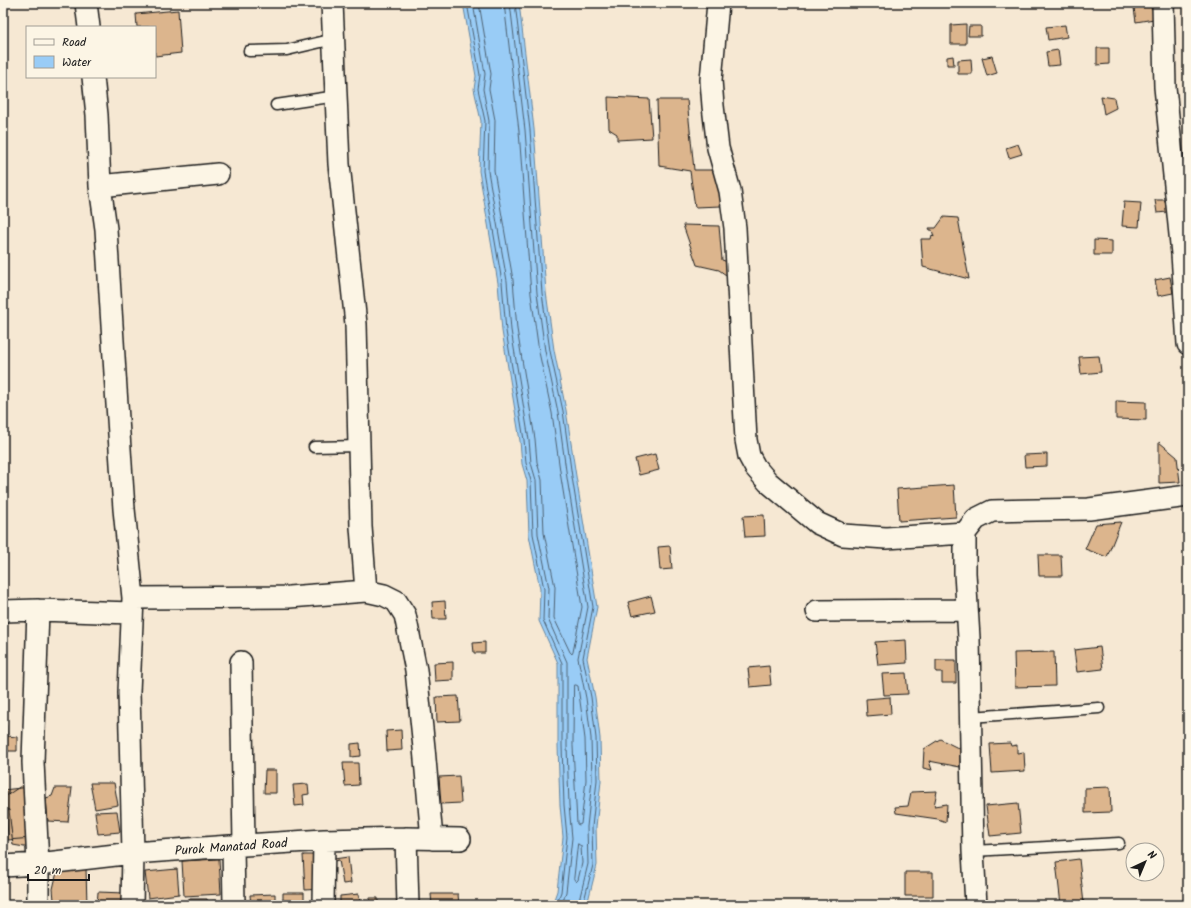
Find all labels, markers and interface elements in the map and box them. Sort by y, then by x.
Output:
legend [26,26,156,78]
text: Road [62,33,87,52]
text: Water [62,53,92,72]
street label: Purok Manatad Road [174,833,289,862]
north arrow [1125,842,1165,882]
text: N [1142,847,1160,864]
scale bar [28,856,89,882]
text: 20 m [34,861,62,880]

